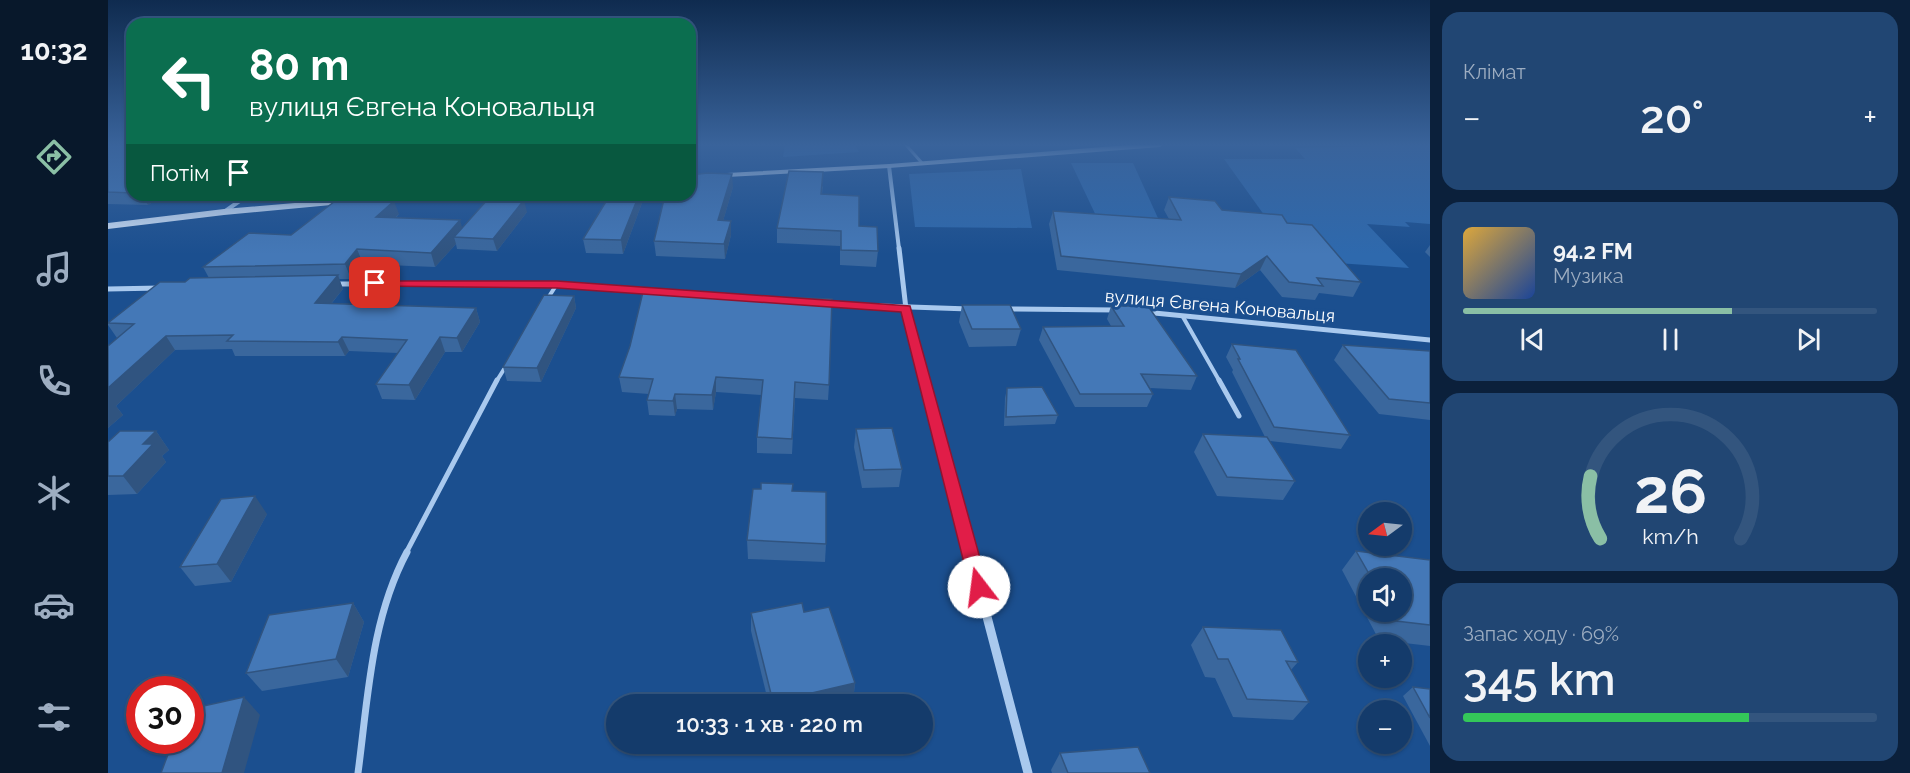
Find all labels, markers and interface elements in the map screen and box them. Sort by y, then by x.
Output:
text: 10:32 [21,35,87,66]
text: 80 m [249,41,349,90]
icon: left [150,42,228,120]
text: Клімат [1463,60,1526,84]
text: вулиця Євгена Коновальця [249,91,595,122]
text: 20° [1640,91,1704,144]
text: − [1463,98,1481,137]
text: + [1863,98,1877,137]
icon: directions [33,136,75,178]
icon: arrive [222,156,255,189]
text: Потім [150,160,210,186]
text: 94.2 FM [1553,238,1633,264]
icon: music [33,248,75,290]
pin [349,257,400,308]
text: Музика [1553,264,1624,288]
icon: arrive [358,266,391,299]
street label: вулиця Євгена Коновальця [1104,285,1336,326]
icon: previous [1516,323,1549,356]
icon: pause [1654,323,1687,356]
icon: next [1792,323,1825,356]
icon: phone [33,360,75,402]
text: 26 [1633,454,1707,528]
icon: climate [33,472,75,514]
north arrow [1358,502,1412,556]
map controls [1358,502,1412,754]
text: km/h [1642,524,1698,549]
position arrow [947,555,1011,619]
button: sound [1358,568,1412,622]
icon: car [33,584,75,626]
text: Запас ходу · 69% [1463,622,1619,646]
button: + [1358,634,1412,688]
text: 345 km [1463,653,1615,706]
speed limit sign: 30 [126,676,204,754]
icon: filters [33,696,75,738]
button: − [1358,700,1412,754]
text: 10:33 · 1 хв · 220 m [676,711,863,737]

